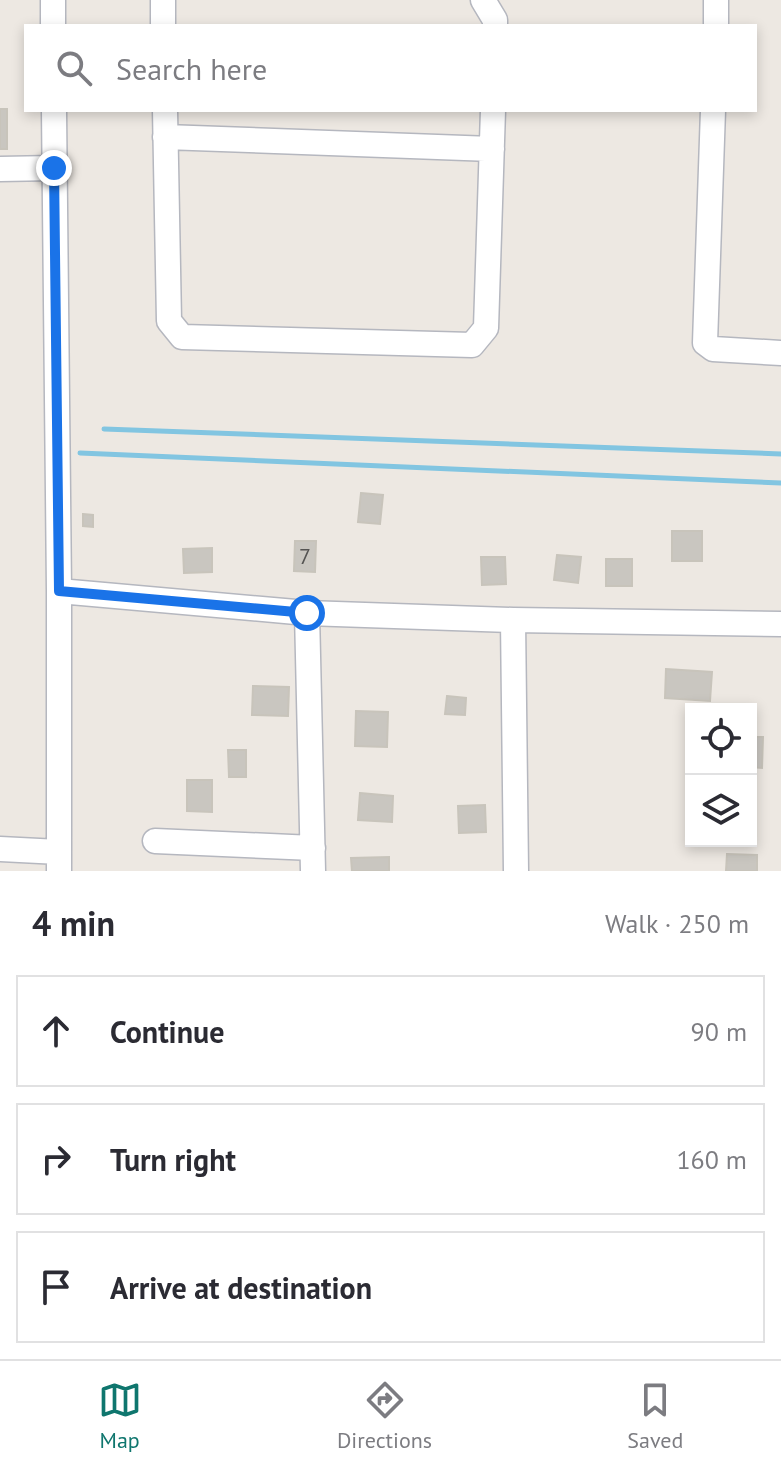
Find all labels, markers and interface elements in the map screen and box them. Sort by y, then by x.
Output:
search box [24,24,757,112]
icon: search [52,46,96,90]
text: Search here [116,49,267,88]
route end [36,150,72,186]
house number: 7 [299,542,311,570]
route start [289,595,325,631]
map controls [685,703,757,847]
button: locate [685,703,757,775]
button: layers [685,775,757,847]
text: 4 min [32,901,115,945]
text: Walk · 250 m [605,907,749,940]
icon: ahead [34,1009,78,1053]
text: Continue [110,1012,224,1051]
text: 90 m [691,1015,747,1048]
icon: right [34,1137,78,1181]
text: Turn right [110,1140,236,1179]
text: 160 m [676,1143,747,1176]
icon: arrive [34,1265,78,1309]
text: Arrive at destination [110,1268,372,1307]
tab: Map [98,1378,142,1454]
tab: Directions [337,1378,432,1454]
tab: Saved [627,1378,683,1454]

